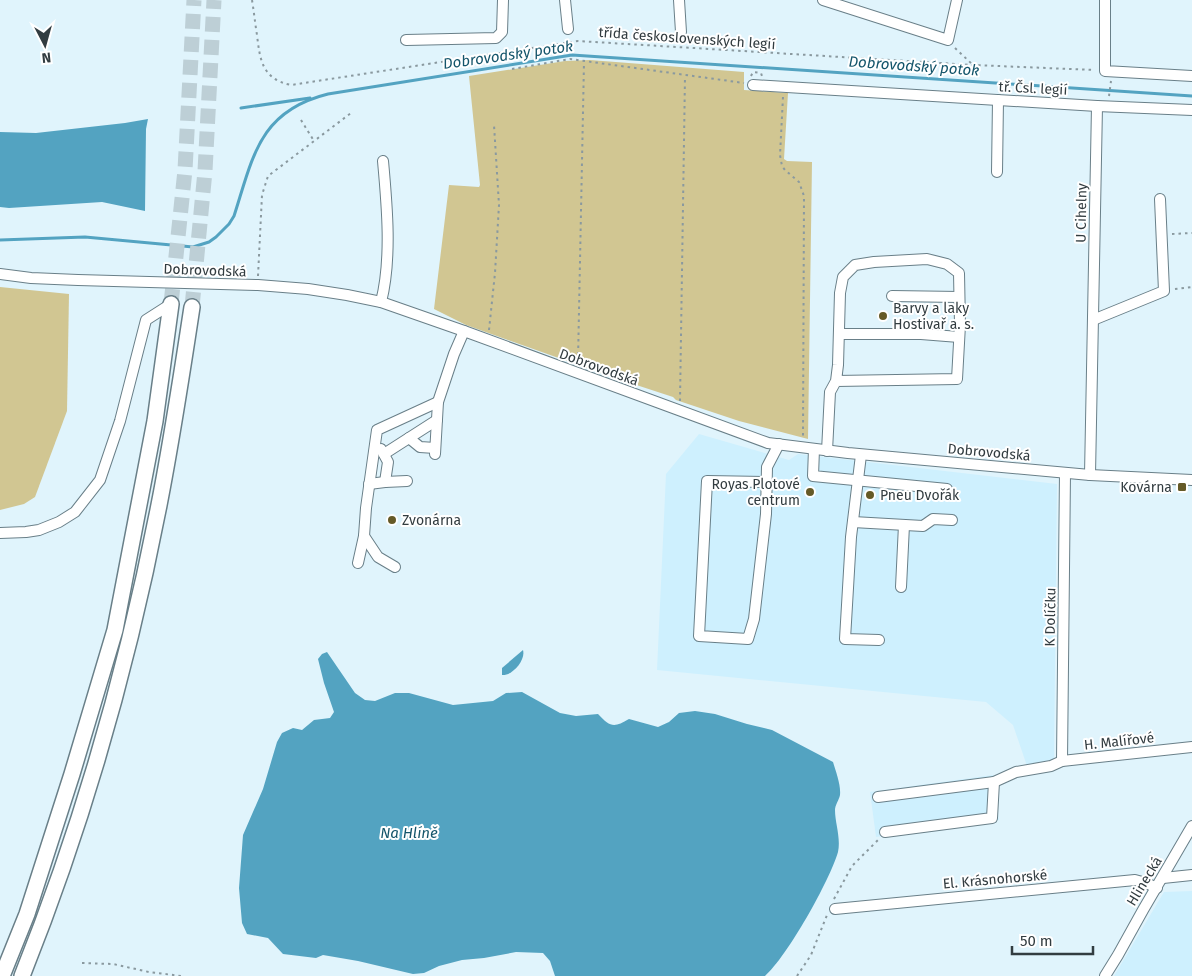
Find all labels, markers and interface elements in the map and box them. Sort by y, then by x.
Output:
north arrow [20,20,70,70]
street label: třída československých legií [598,24,776,53]
water label: Dobrovodský potok [442,37,574,73]
text: N [41,48,52,66]
water label: Dobrovodský potok [848,52,980,80]
street label: tř. Čsl. legií [998,77,1068,99]
street label: U Cihelny [1072,183,1091,243]
street label: Dobrovodská [163,261,247,280]
place label: Barvy a laky Hostivař a. s. [893,300,974,333]
marker: Barvy a laky Hostivař a. s. [877,310,889,322]
street label: Dobrovodská [557,345,641,390]
street label: Dobrovodská [947,440,1031,465]
place label: Royas Plotové centrum [712,476,800,509]
place label: Kovárna [1120,479,1172,496]
marker: Kovárna [1176,481,1188,493]
marker: Royas Plotové centrum [804,486,816,498]
place label: Pneu Dvořák [880,487,960,504]
marker: Pneu Dvořák [864,489,876,501]
place label: Zvonárna [402,512,461,529]
marker: Zvonárna [386,514,398,526]
street label: K Dolíčku [1041,587,1060,647]
street label: H. Malířové [1083,729,1155,754]
water label: Na Hlíně [380,824,438,842]
street label: Hlinecká [1123,853,1166,909]
street label: El. Krásnohorské [942,866,1048,893]
scale bar [1012,924,1093,956]
text: 50 m [1020,932,1053,950]

